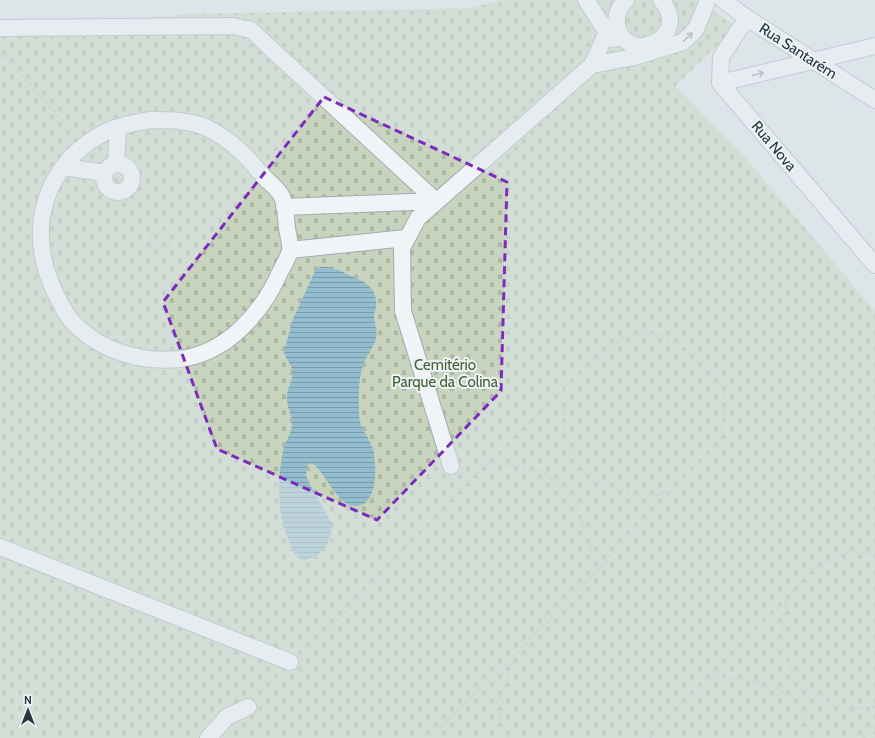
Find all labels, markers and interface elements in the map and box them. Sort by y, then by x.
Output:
street label: Rua Santarém [756,19,840,83]
one-way arrow [683,32,693,42]
one-way arrow [751,69,764,77]
street label: Rua Nova [748,117,801,175]
park label: Cemitério Parque da Colina [392,356,499,391]
north arrow [8,690,48,730]
text: N [24,693,32,707]

